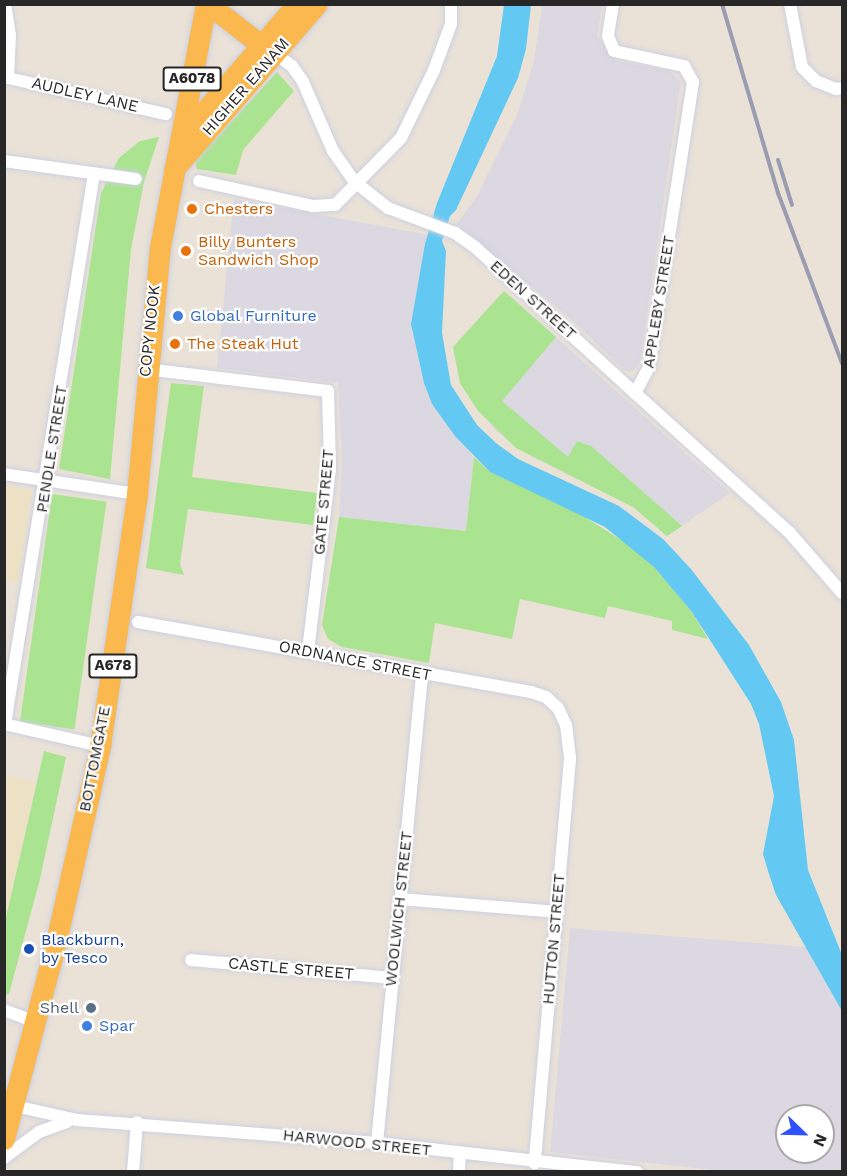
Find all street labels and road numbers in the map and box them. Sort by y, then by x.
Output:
street label: HIGHER EANAM [198,34,294,140]
road number: A6078 [162,67,222,91]
street label: AUDLEY LANE [29,73,141,117]
street label: APPLEBY STREET [639,234,679,370]
street label: EDEN STREET [486,256,580,344]
street label: COPY NOOK [136,284,164,378]
street label: PENDLE STREET [32,384,72,514]
street label: GATE STREET [310,448,338,556]
street label: ORDNANCE STREET [277,637,433,685]
road number: A678 [88,654,138,678]
street label: BOTTOMGATE [75,705,115,813]
street label: WOOLWICH STREET [381,830,417,988]
street label: HUTTON STREET [539,873,569,1005]
street label: CASTLE STREET [227,954,355,984]
street label: HARWOOD STREET [282,1126,432,1160]

